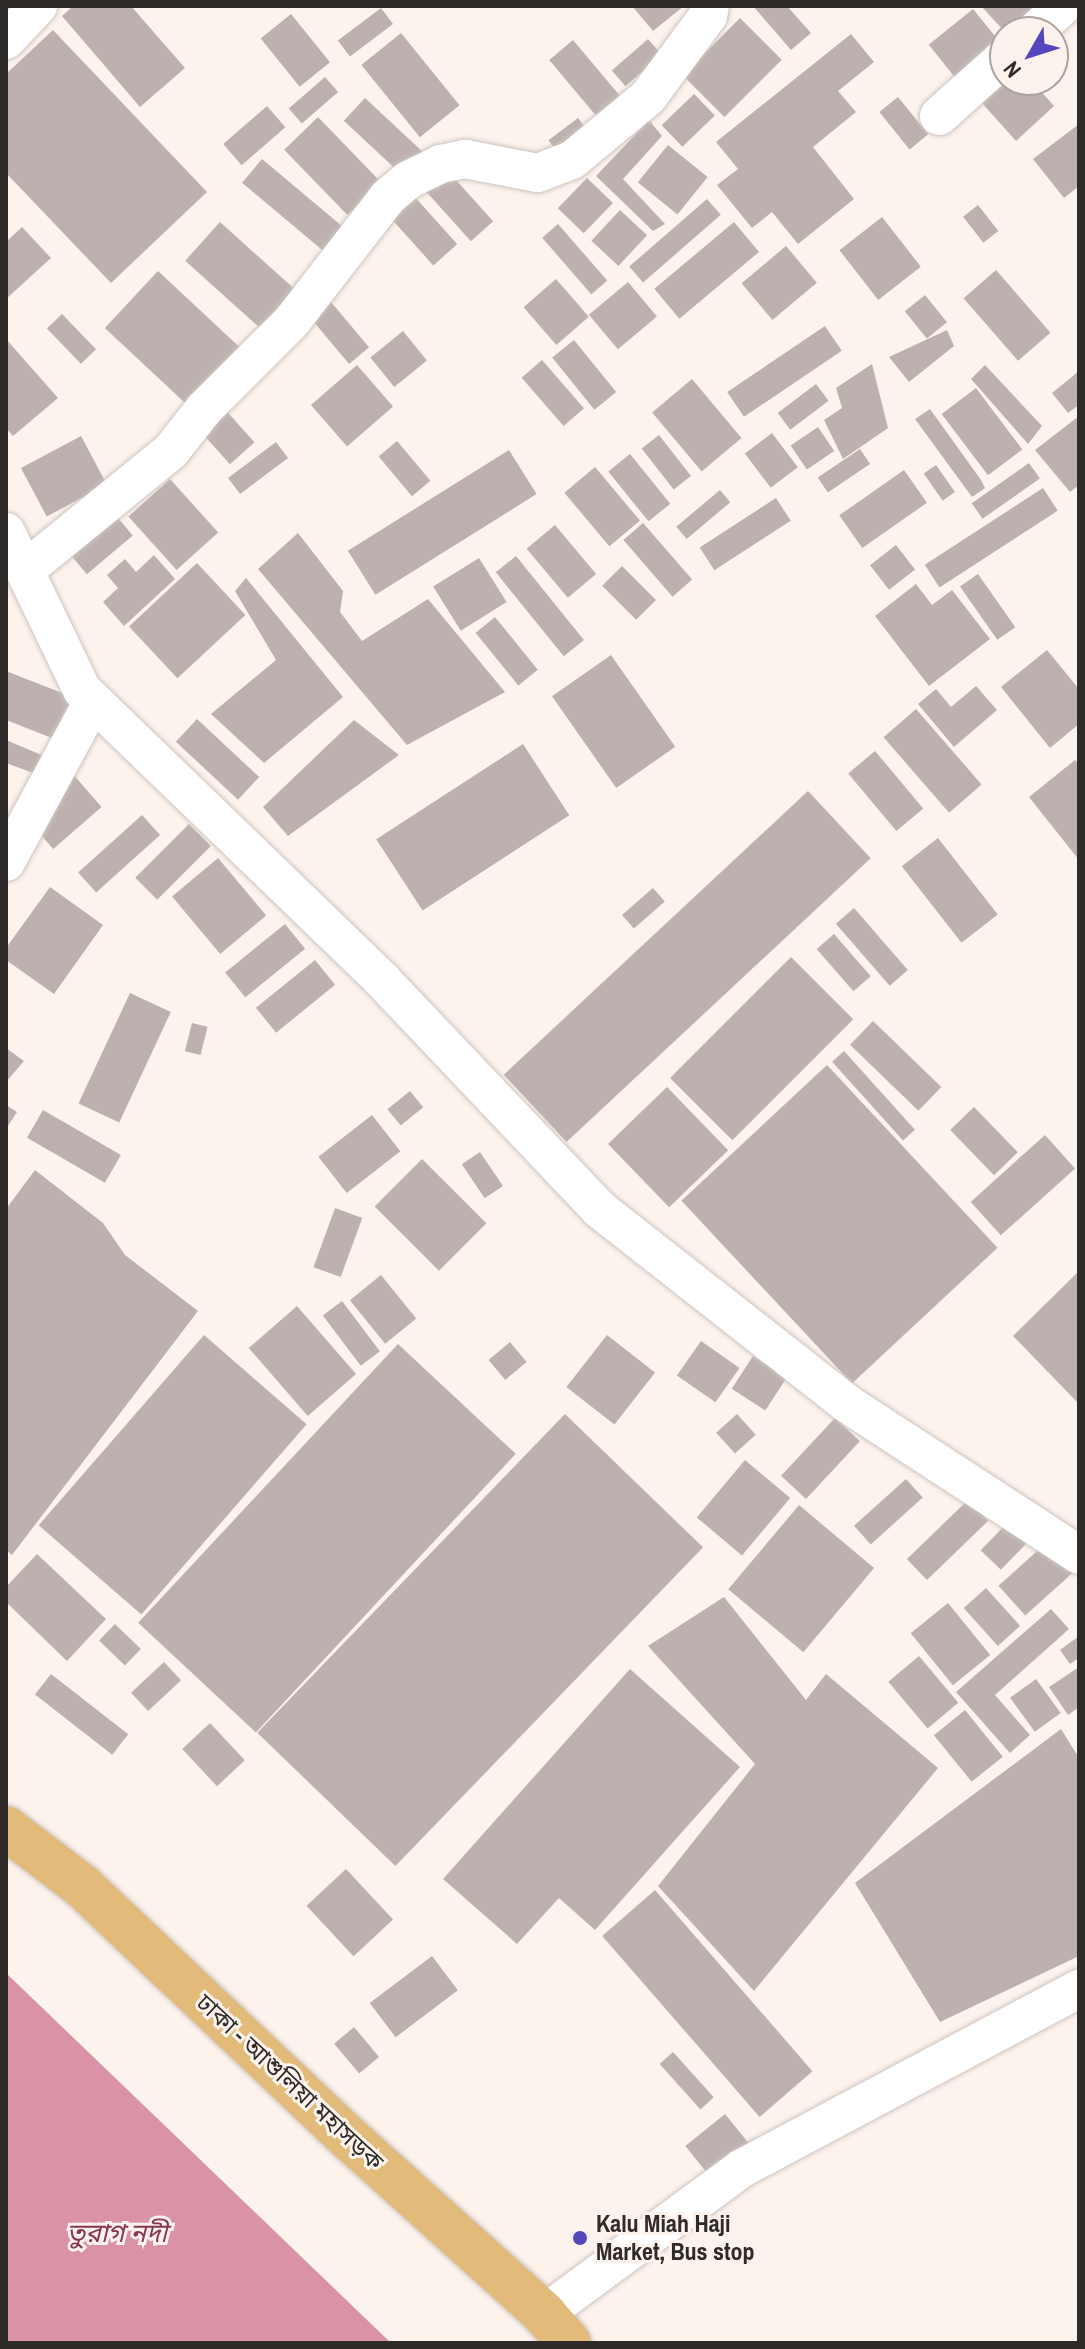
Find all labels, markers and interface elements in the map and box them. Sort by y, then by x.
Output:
north arrow [989,16,1069,96]
text: N [996,55,1028,84]
street label: ঢাকা - আশুলিয়া মহাসড়ক [191,1988,389,2176]
place label: Kalu Miah Haji Market, Bus stop [596,2210,755,2266]
water label: তুরাগ নদী [67,2217,167,2249]
marker: Kalu Miah Haji Market, Bus stop [571,2229,589,2247]

